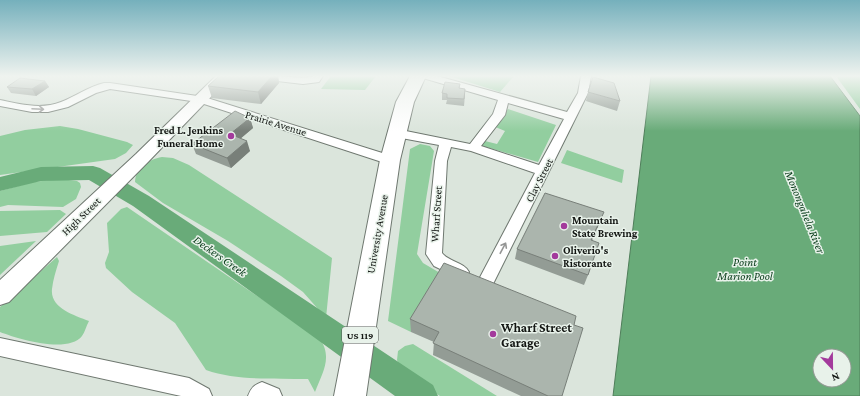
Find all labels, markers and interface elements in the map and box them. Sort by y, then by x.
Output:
one-way arrow [31,106,44,113]
street label: Prairie Avenue [244,108,308,138]
place label: Fred L. Jenkins Funeral Home [154,124,224,149]
marker: Fred L. Jenkins Funeral Home [226,131,236,141]
street label: Clay Street [523,156,556,204]
water label: Monongahela River [782,168,828,256]
street label: Wharf Street [428,185,444,242]
street label: University Avenue [364,193,391,275]
street label: High Street [59,194,104,238]
place label: Mountain State Brewing [572,214,638,239]
marker: Mountain State Brewing [559,221,569,231]
water label: Deckers Creek [191,233,250,280]
one-way arrow [500,242,507,254]
place label: Oliverio's Ristorante [563,244,612,269]
marker: Oliverio's Ristorante [550,251,560,261]
water label: Point Marion Pool [716,255,774,283]
place label: Wharf Street Garage [500,320,572,350]
road number: US 119 [342,327,378,343]
marker: Wharf Street Garage [488,329,498,339]
north arrow [812,348,852,388]
text: N [830,370,841,384]

